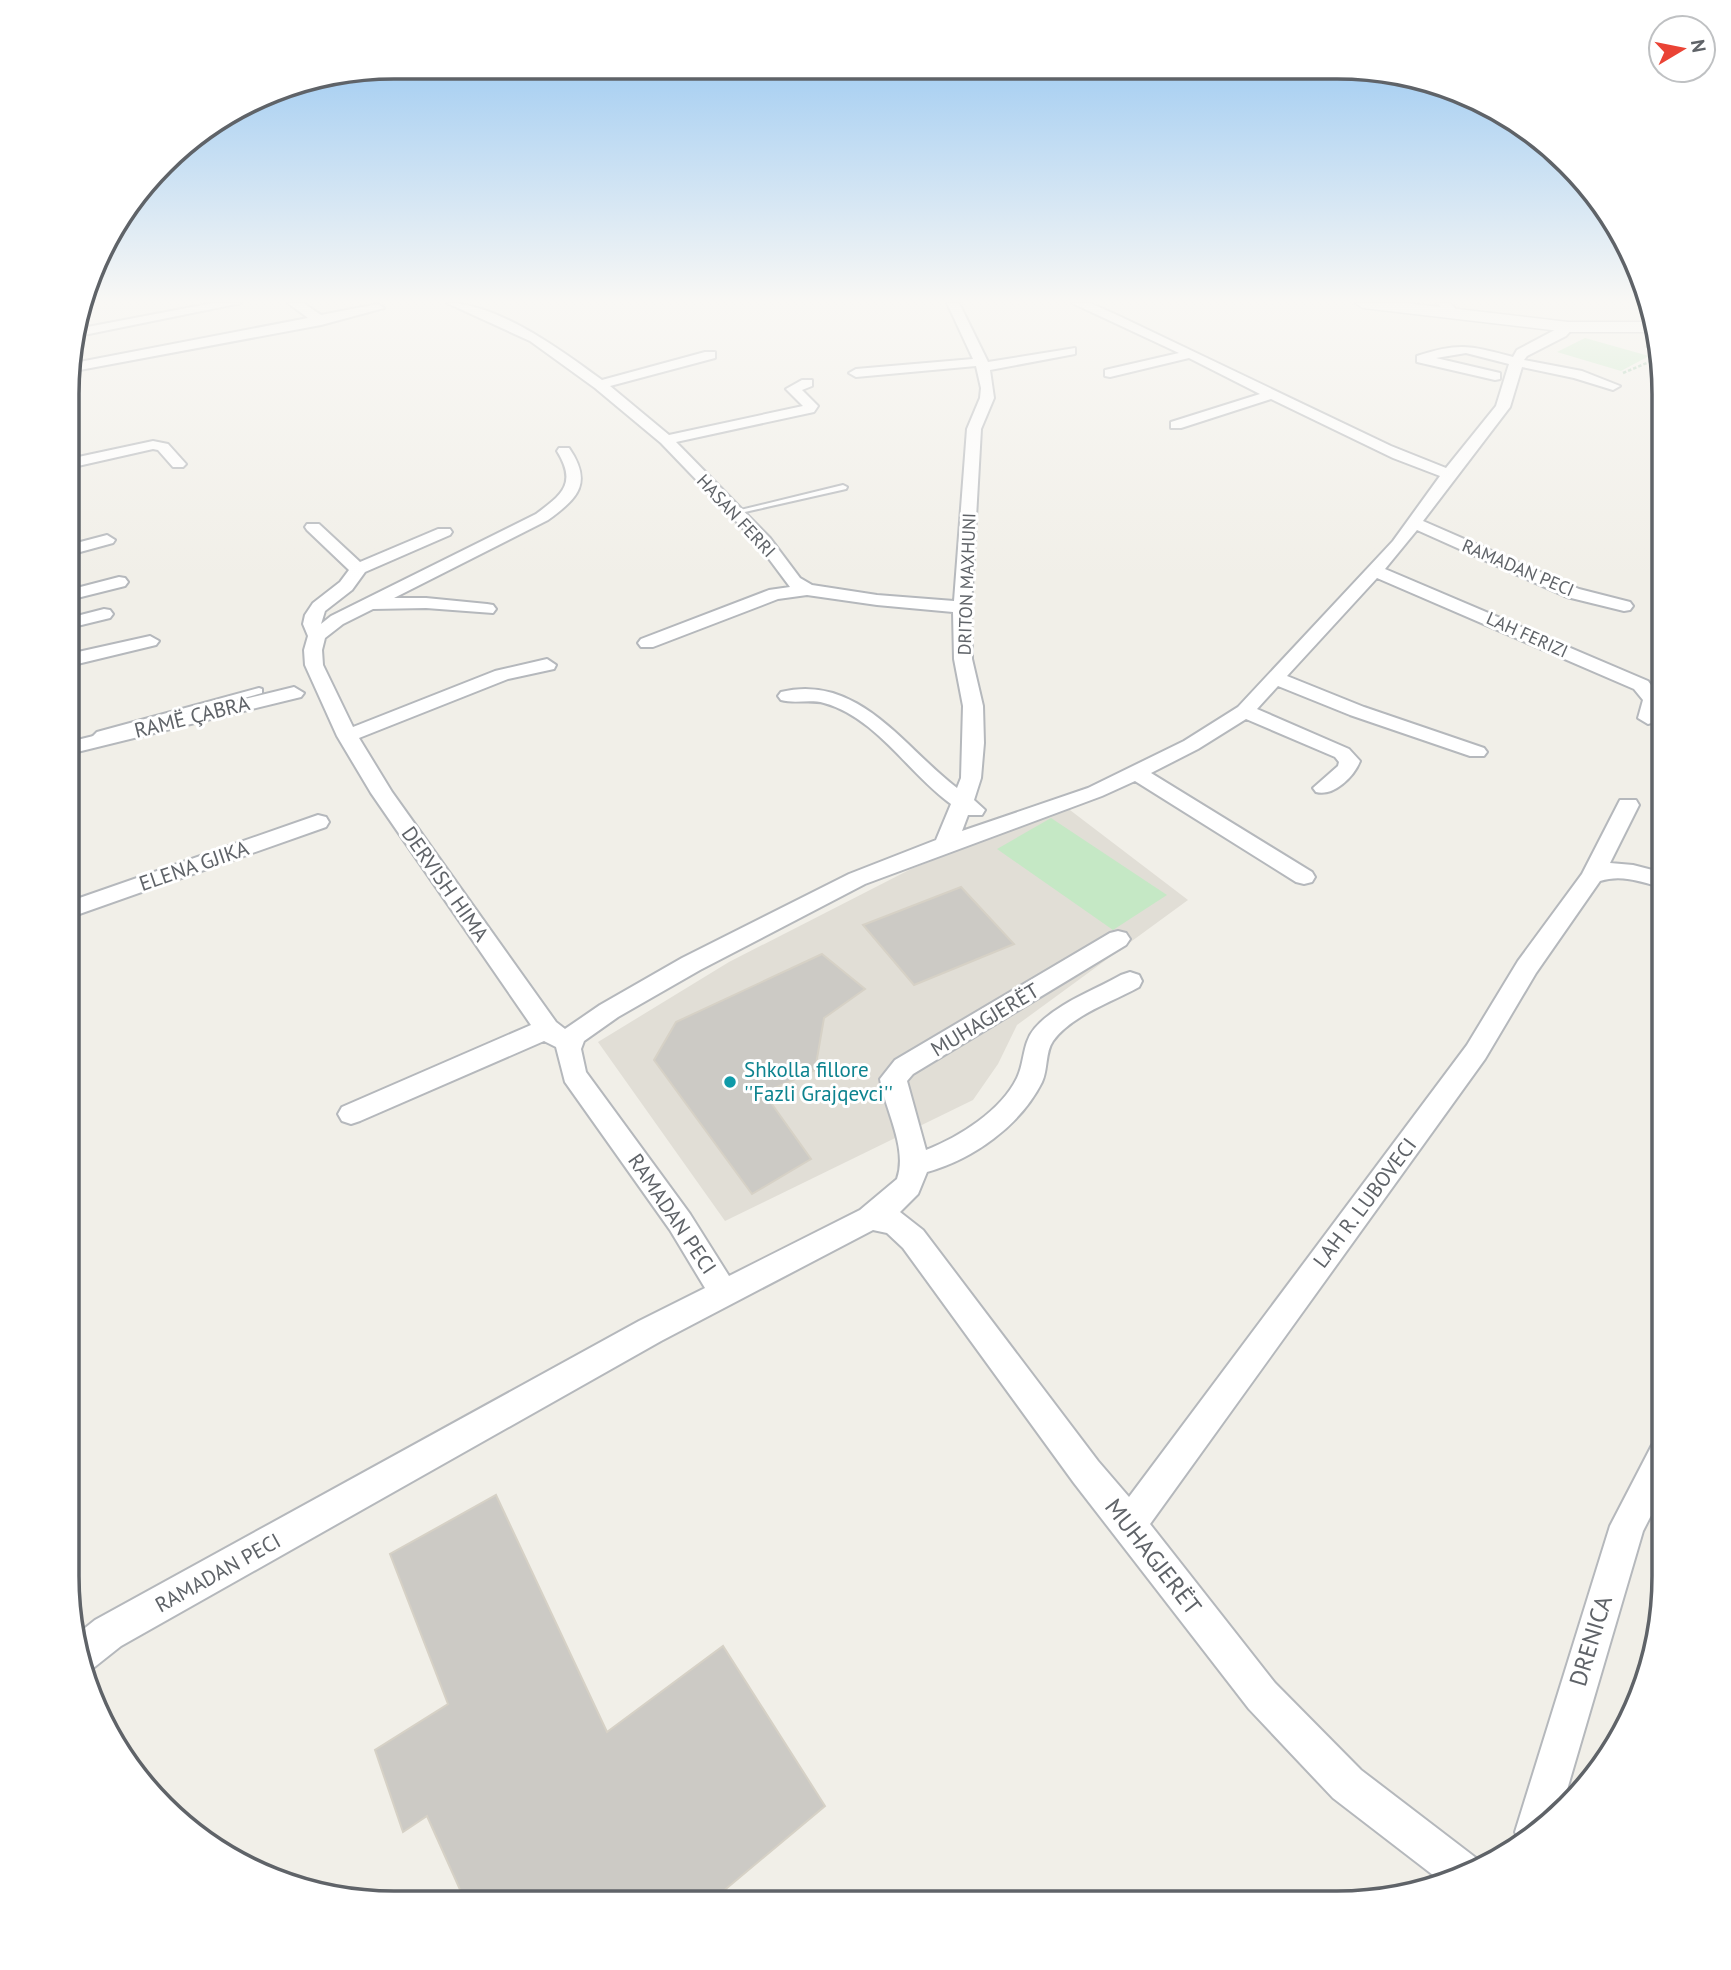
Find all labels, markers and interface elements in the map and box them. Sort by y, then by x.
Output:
north arrow [1647,14,1717,84]
text: N [1686,38,1712,54]
street label: HASAN FERRI [692,469,781,562]
street label: DRITON MAXHUNI [953,512,980,656]
street label: RAMADAN PECI [1459,534,1578,601]
street label: LAH FERIZI [1483,606,1572,663]
street label: RAMË ÇABRA [131,689,253,744]
street label: DERVISH HIMA [396,821,495,947]
street label: ELENA GJIKA [136,834,253,897]
street label: MUHAGJERËT [926,976,1044,1063]
place label: Shkolla fillore ''Fazli Grajqevci'' [744,1056,893,1107]
marker: Shkolla fillore ''Fazli Grajqevci'' [722,1074,738,1090]
street label: LAH R. LUBOVECI [1307,1132,1422,1273]
street label: RAMADAN PECI [622,1148,723,1279]
street label: MUHAGJERËT [1098,1492,1208,1621]
street label: RAMADAN PECI [150,1527,285,1618]
street label: DRENICA [1562,1592,1619,1690]

